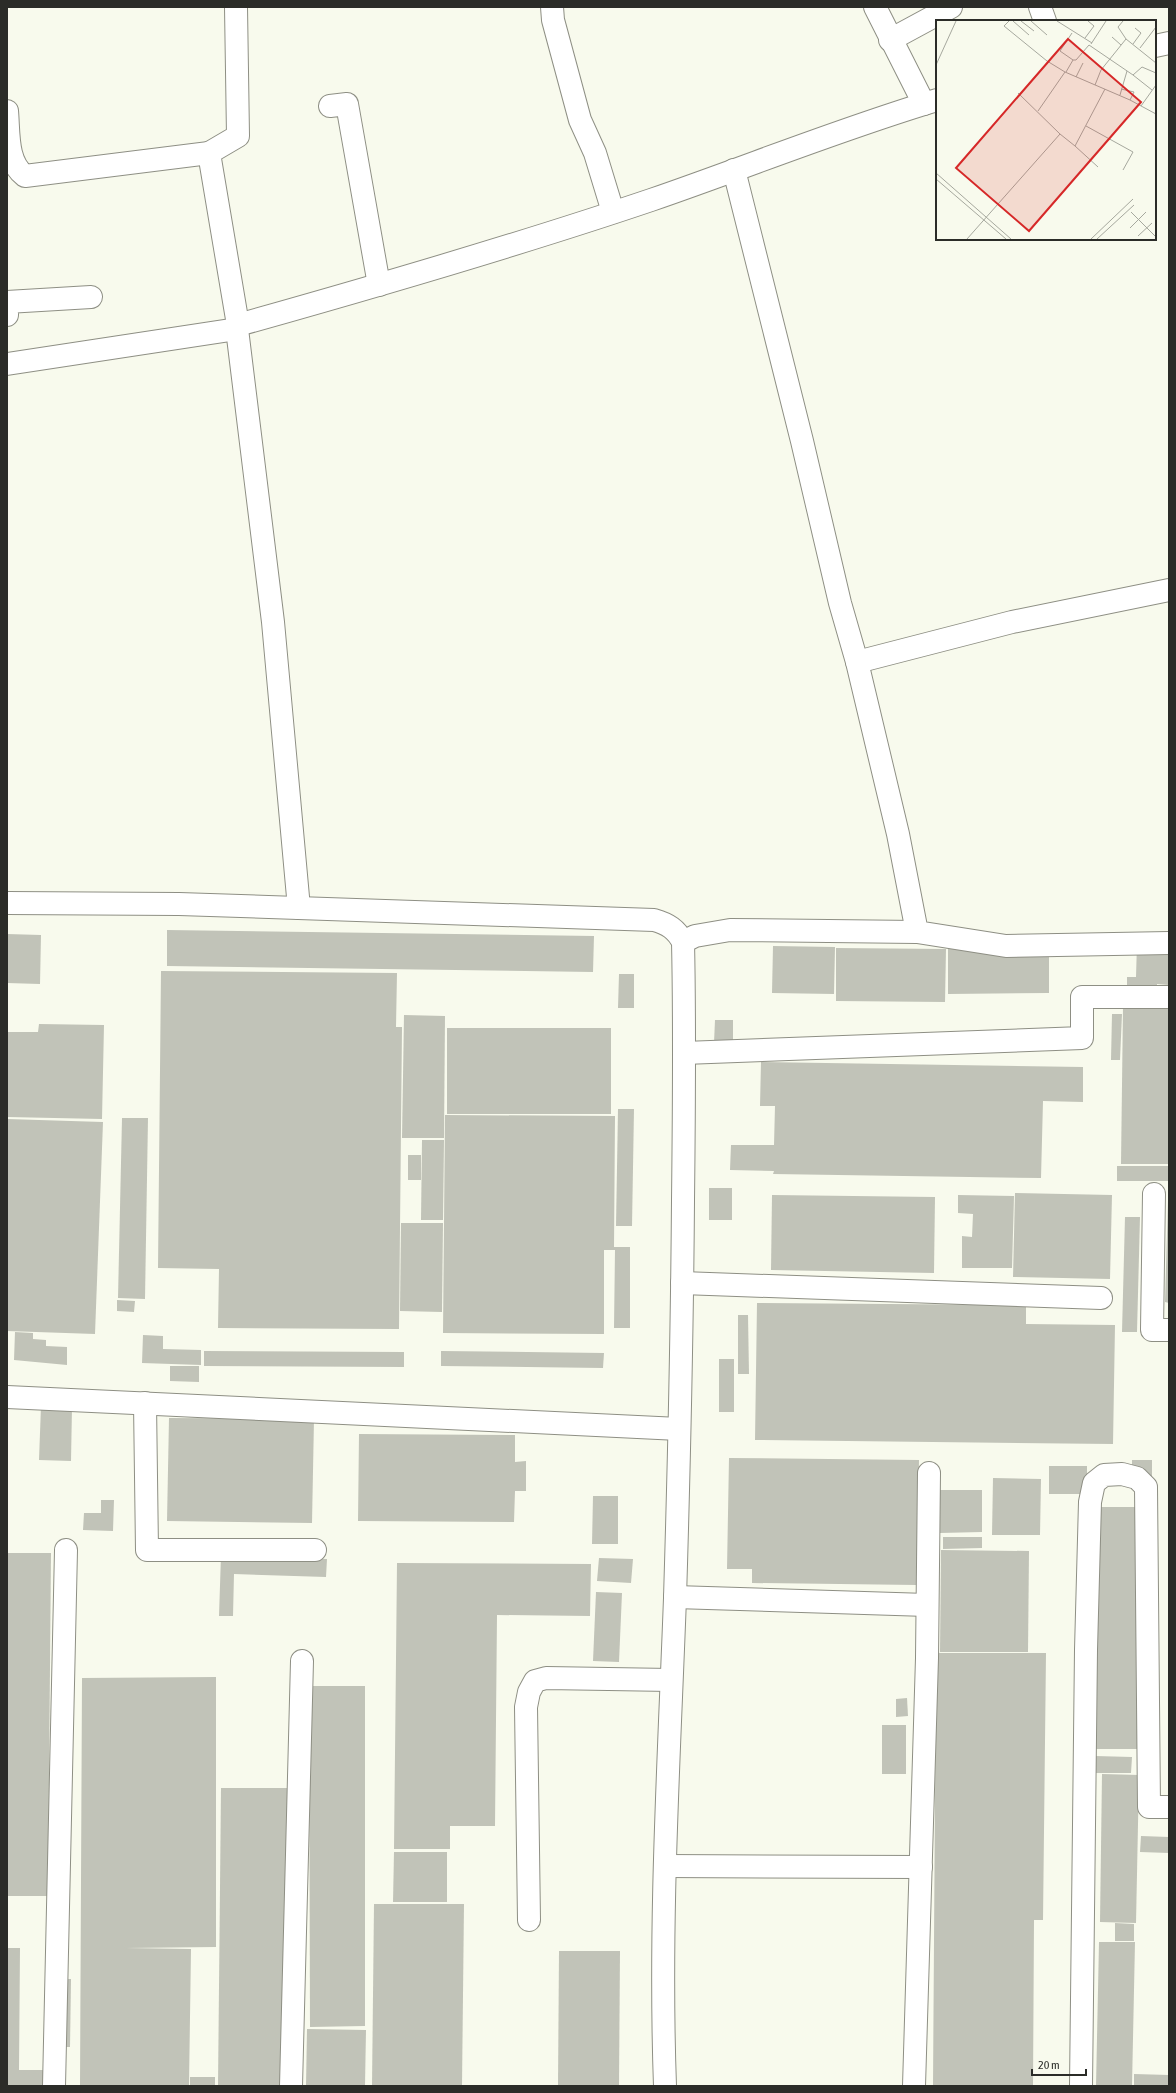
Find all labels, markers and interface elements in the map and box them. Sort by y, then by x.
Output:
inset map [936,20,1156,240]
scale bar [1032,2051,1086,2077]
text: 20 m [1038,2058,1060,2072]

